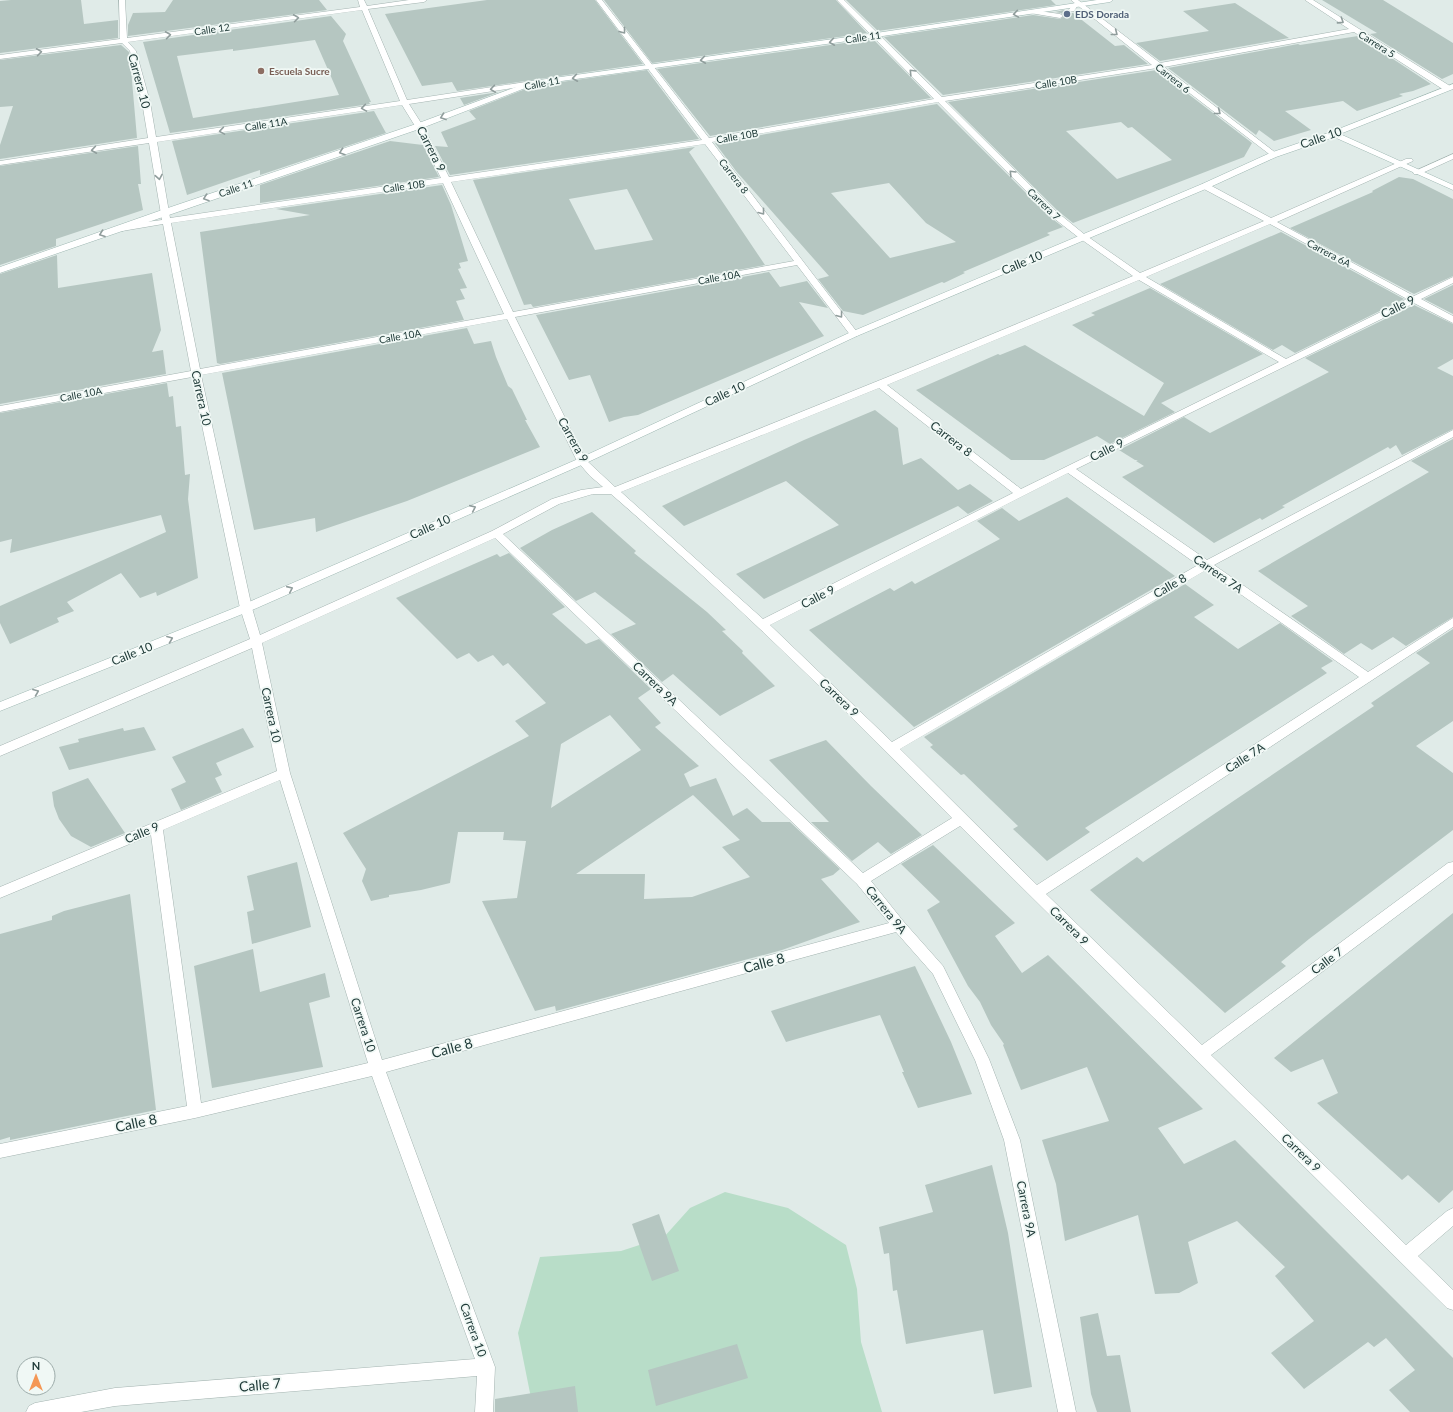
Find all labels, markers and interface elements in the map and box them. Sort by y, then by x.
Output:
place label: EDS Dorada [1075,8,1129,20]
one-way arrow [1013,9,1019,18]
marker: EDS Dorada [1062,9,1072,19]
one-way arrow [293,14,299,23]
one-way arrow [1337,16,1344,24]
street label: Calle 12 [193,21,231,37]
one-way arrow [618,26,625,33]
one-way arrow [1111,28,1118,35]
street label: Carrera 5 [1356,28,1398,60]
street label: Calle 11 [844,29,882,45]
one-way arrow [164,31,171,40]
one-way arrow [829,37,835,46]
one-way arrow [36,48,42,57]
street label: Carrera 10 [125,52,154,110]
one-way arrow [700,55,706,64]
street label: Carrera 6 [1153,61,1193,95]
place label: Escuela Sucre [269,65,330,77]
marker: Escuela Sucre [256,66,266,76]
one-way arrow [909,69,917,77]
one-way arrow [571,73,578,82]
street label: Calle 10B [1034,73,1078,91]
street label: Calle 11 [523,74,561,92]
one-way arrow [490,84,496,93]
one-way arrow [361,103,367,112]
one-way arrow [1214,108,1221,115]
one-way arrow [439,112,446,120]
street label: Calle 11A [244,115,288,133]
street label: Calle 10 [1298,123,1344,152]
street label: Carrera 9 [414,124,449,174]
one-way arrow [219,126,225,134]
street label: Calle 10B [715,126,759,146]
one-way arrow [90,145,97,154]
one-way arrow [339,147,346,155]
street label: Carrera 8 [717,156,751,196]
one-way arrow [1009,170,1017,178]
one-way arrow [154,173,163,180]
street label: Calle 11 [217,176,255,200]
street label: Calle 10B [382,177,426,195]
street label: Carrera 7 [1025,185,1063,223]
one-way arrow [202,193,209,202]
one-way arrow [757,207,764,214]
one-way arrow [99,229,106,238]
street label: Carrera 6A [1305,237,1353,270]
street label: Calle 10 [999,247,1045,278]
street label: Calle 10A [697,267,741,287]
street label: Calle 9 [1378,292,1417,321]
one-way arrow [835,311,842,318]
street label: Calle 10A [378,326,422,346]
street label: Carrera 10 [188,369,215,427]
street label: Calle 10 [702,378,747,409]
street label: Calle 10A [59,384,103,404]
street label: Carrera 9 [555,415,592,465]
street label: Carrera 8 [927,418,975,460]
street label: Calle 9 [1087,435,1126,464]
one-way arrow [469,505,476,513]
street label: Calle 10 [407,511,453,542]
street label: Carrera 7A [1191,551,1247,597]
street label: Calle 8 [1150,570,1189,601]
street label: Calle 9 [798,582,837,611]
one-way arrow [286,585,293,593]
one-way arrow [166,635,173,643]
street label: Calle 10 [109,639,155,669]
street label: Carrera 9A [630,658,682,710]
street label: Carrera 9 [816,675,862,720]
street label: Carrera 10 [258,686,285,744]
one-way arrow [33,689,40,697]
street label: Calle 7A [1222,739,1268,776]
street label: Calle 9 [122,819,161,846]
street label: Carrera 9A [863,883,911,937]
street label: Carrera 9 [1047,903,1092,948]
street label: Calle 7 [1308,944,1346,977]
street label: Calle 8 [741,949,786,976]
street label: Carrera 10 [348,996,379,1054]
street label: Calle 8 [429,1034,474,1061]
street label: Calle 8 [114,1110,158,1135]
street label: Carrera 9 [1278,1130,1324,1175]
street label: Carrera 9A [1014,1179,1039,1239]
street label: Carrera 10 [457,1301,490,1359]
north arrow [16,1356,56,1396]
text: N [32,1359,40,1372]
street label: Calle 7 [238,1374,282,1395]

